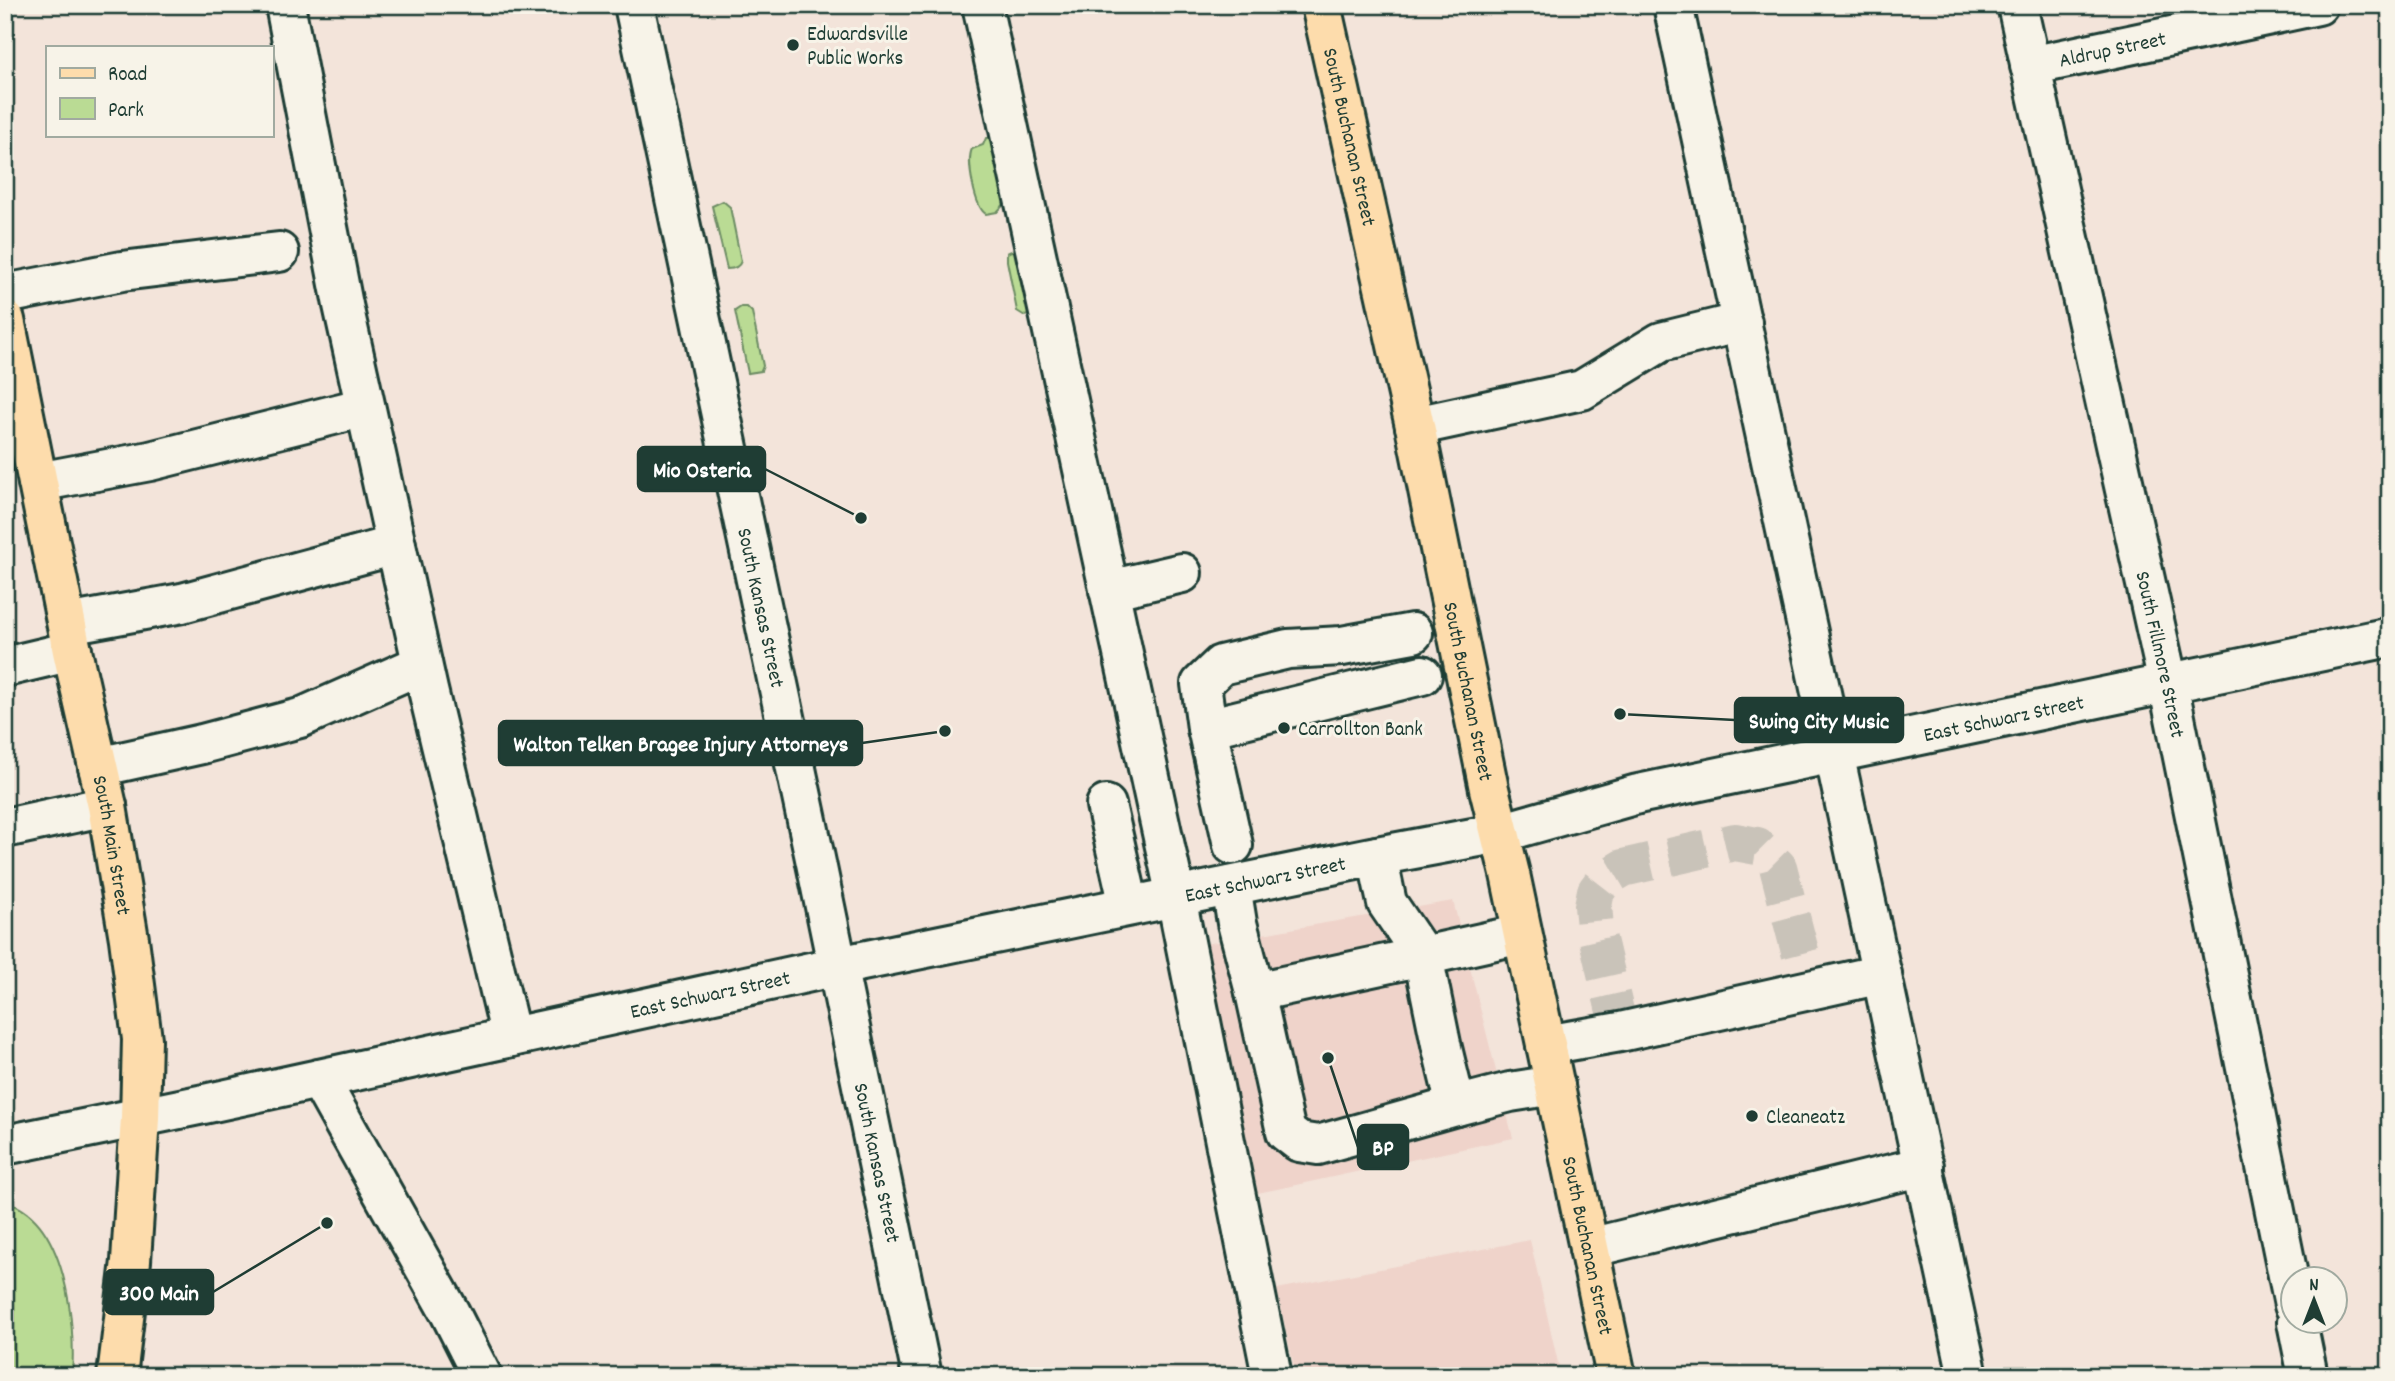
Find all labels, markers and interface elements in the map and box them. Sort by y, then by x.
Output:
place label: Edwardsville Public Works [807,21,908,75]
street label: Aldrup Street [2056,26,2169,77]
marker: Edwardsville Public Works [785,37,801,53]
street label: South Buchanan Street [1313,45,1382,230]
legend [46,46,273,136]
text: Road [108,61,147,91]
text: Park [108,97,144,127]
callout: Mio Osteria [638,447,765,491]
text: Mio Osteria [653,456,752,489]
street label: South Kansas Street [727,526,790,691]
street label: South Fillmore Street [2126,569,2191,741]
street label: South Buchanan Street [1433,600,1499,784]
street label: East Schwarz Street [1921,689,2087,752]
callout: Swing City Music [1735,698,1903,742]
text: Swing City Music [1749,707,1889,740]
place label: Carrollton Bank [1298,716,1423,746]
marker: Carrollton Bank [1276,720,1292,736]
callout: Walton Telken Bragee Injury Attorneys [499,721,862,765]
text: Walton Telken Bragee Injury Attorneys [514,730,849,763]
street label: South Main Street [83,773,137,918]
street label: East Schwarz Street [1183,850,1349,913]
street label: East Schwarz Street [628,965,794,1029]
street label: South Kansas Street [844,1081,906,1246]
place label: Cleaneatz [1766,1104,1845,1134]
marker: Cleaneatz [1744,1108,1760,1124]
callout: BP [1358,1125,1408,1169]
text: BP [1372,1134,1394,1167]
street label: South Buchanan Street [1552,1154,1619,1338]
north arrow [2280,1266,2350,1336]
callout: 300 Main [105,1270,213,1314]
text: N [2309,1273,2319,1300]
text: 300 Main [119,1279,199,1312]

